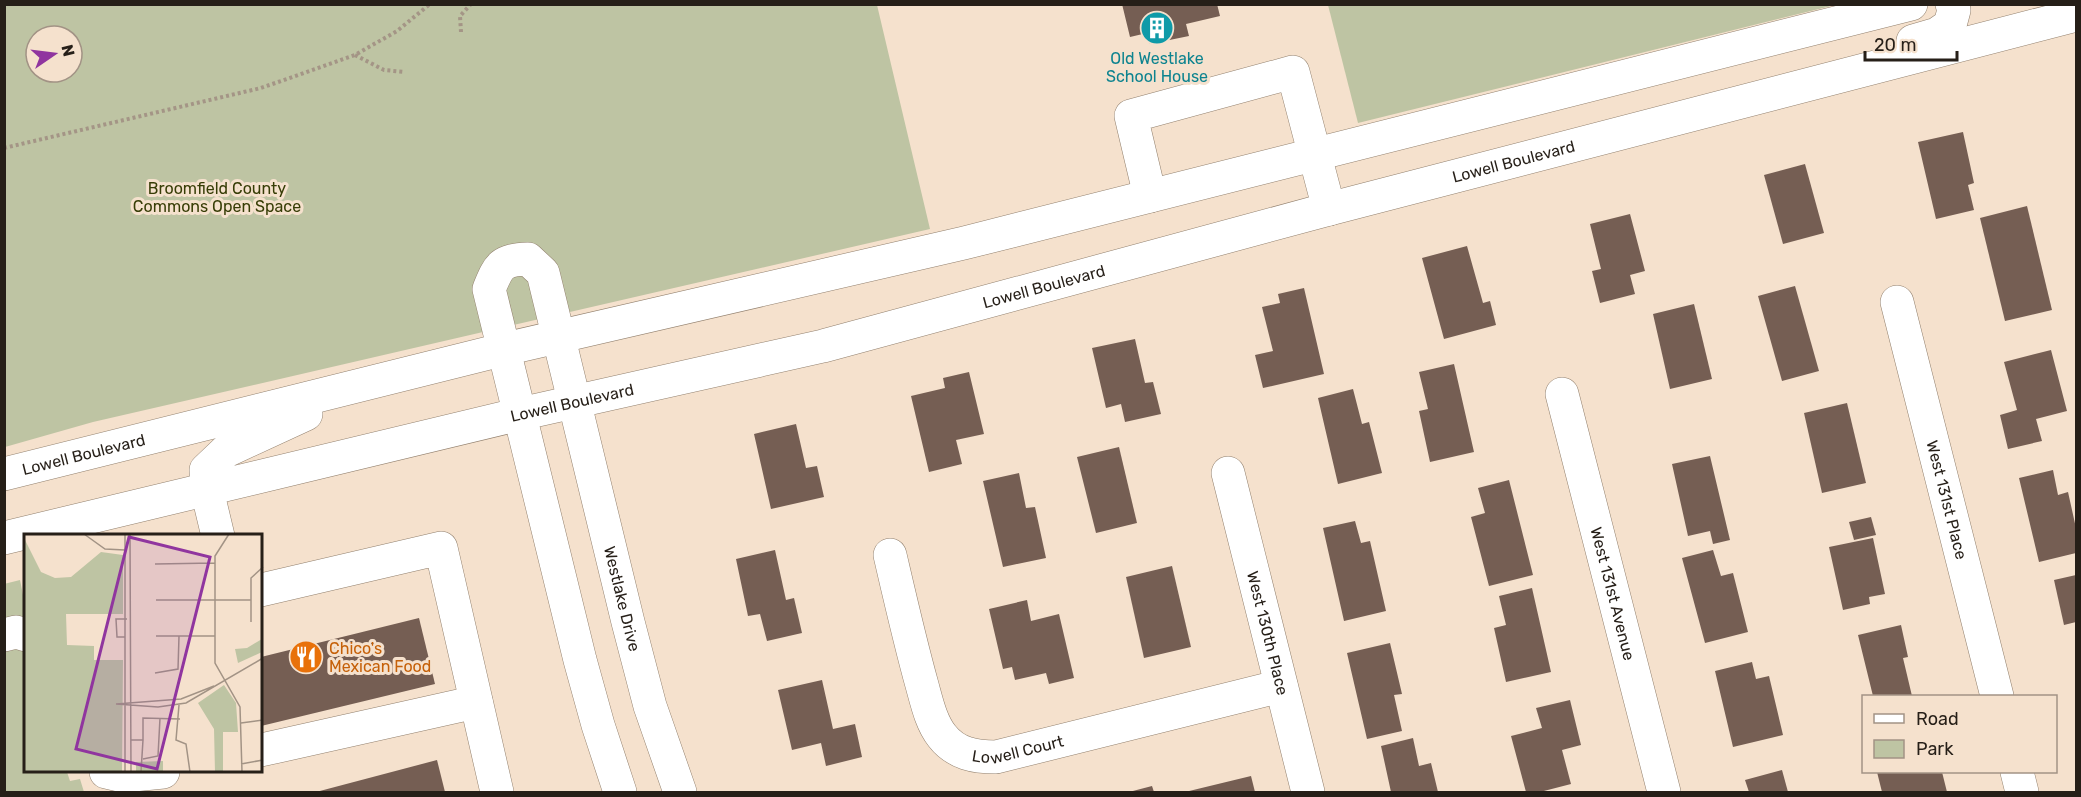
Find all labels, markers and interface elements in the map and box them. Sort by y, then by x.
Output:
building icon: Old Westlake School House [1139,10,1175,46]
north arrow [24,24,84,84]
scale bar [1865,24,1956,62]
text: 20 m [1874,34,1916,56]
text: N [57,43,79,58]
place label: Old Westlake School House [1106,49,1208,86]
street label: Lowell Boulevard [1450,136,1577,186]
park label: Broomfield County Commons Open Space [133,179,301,216]
street label: Lowell Boulevard [980,261,1107,312]
street label: Lowell Boulevard [508,379,636,426]
street label: Lowell Boulevard [20,430,147,479]
street label: West 131st Place [1923,438,1971,561]
street label: West 131st Avenue [1587,525,1639,662]
inset map [24,534,262,773]
street label: Westlake Drive [600,544,645,653]
street label: West 130th Place [1243,569,1293,697]
restaurant icon: Chico's Mexican Food [288,639,324,675]
place label: Chico's Mexican Food [329,639,431,676]
legend [1862,695,2057,773]
text: Road [1916,708,1959,730]
street label: Lowell Court [971,731,1065,768]
text: Park [1916,738,1954,760]

